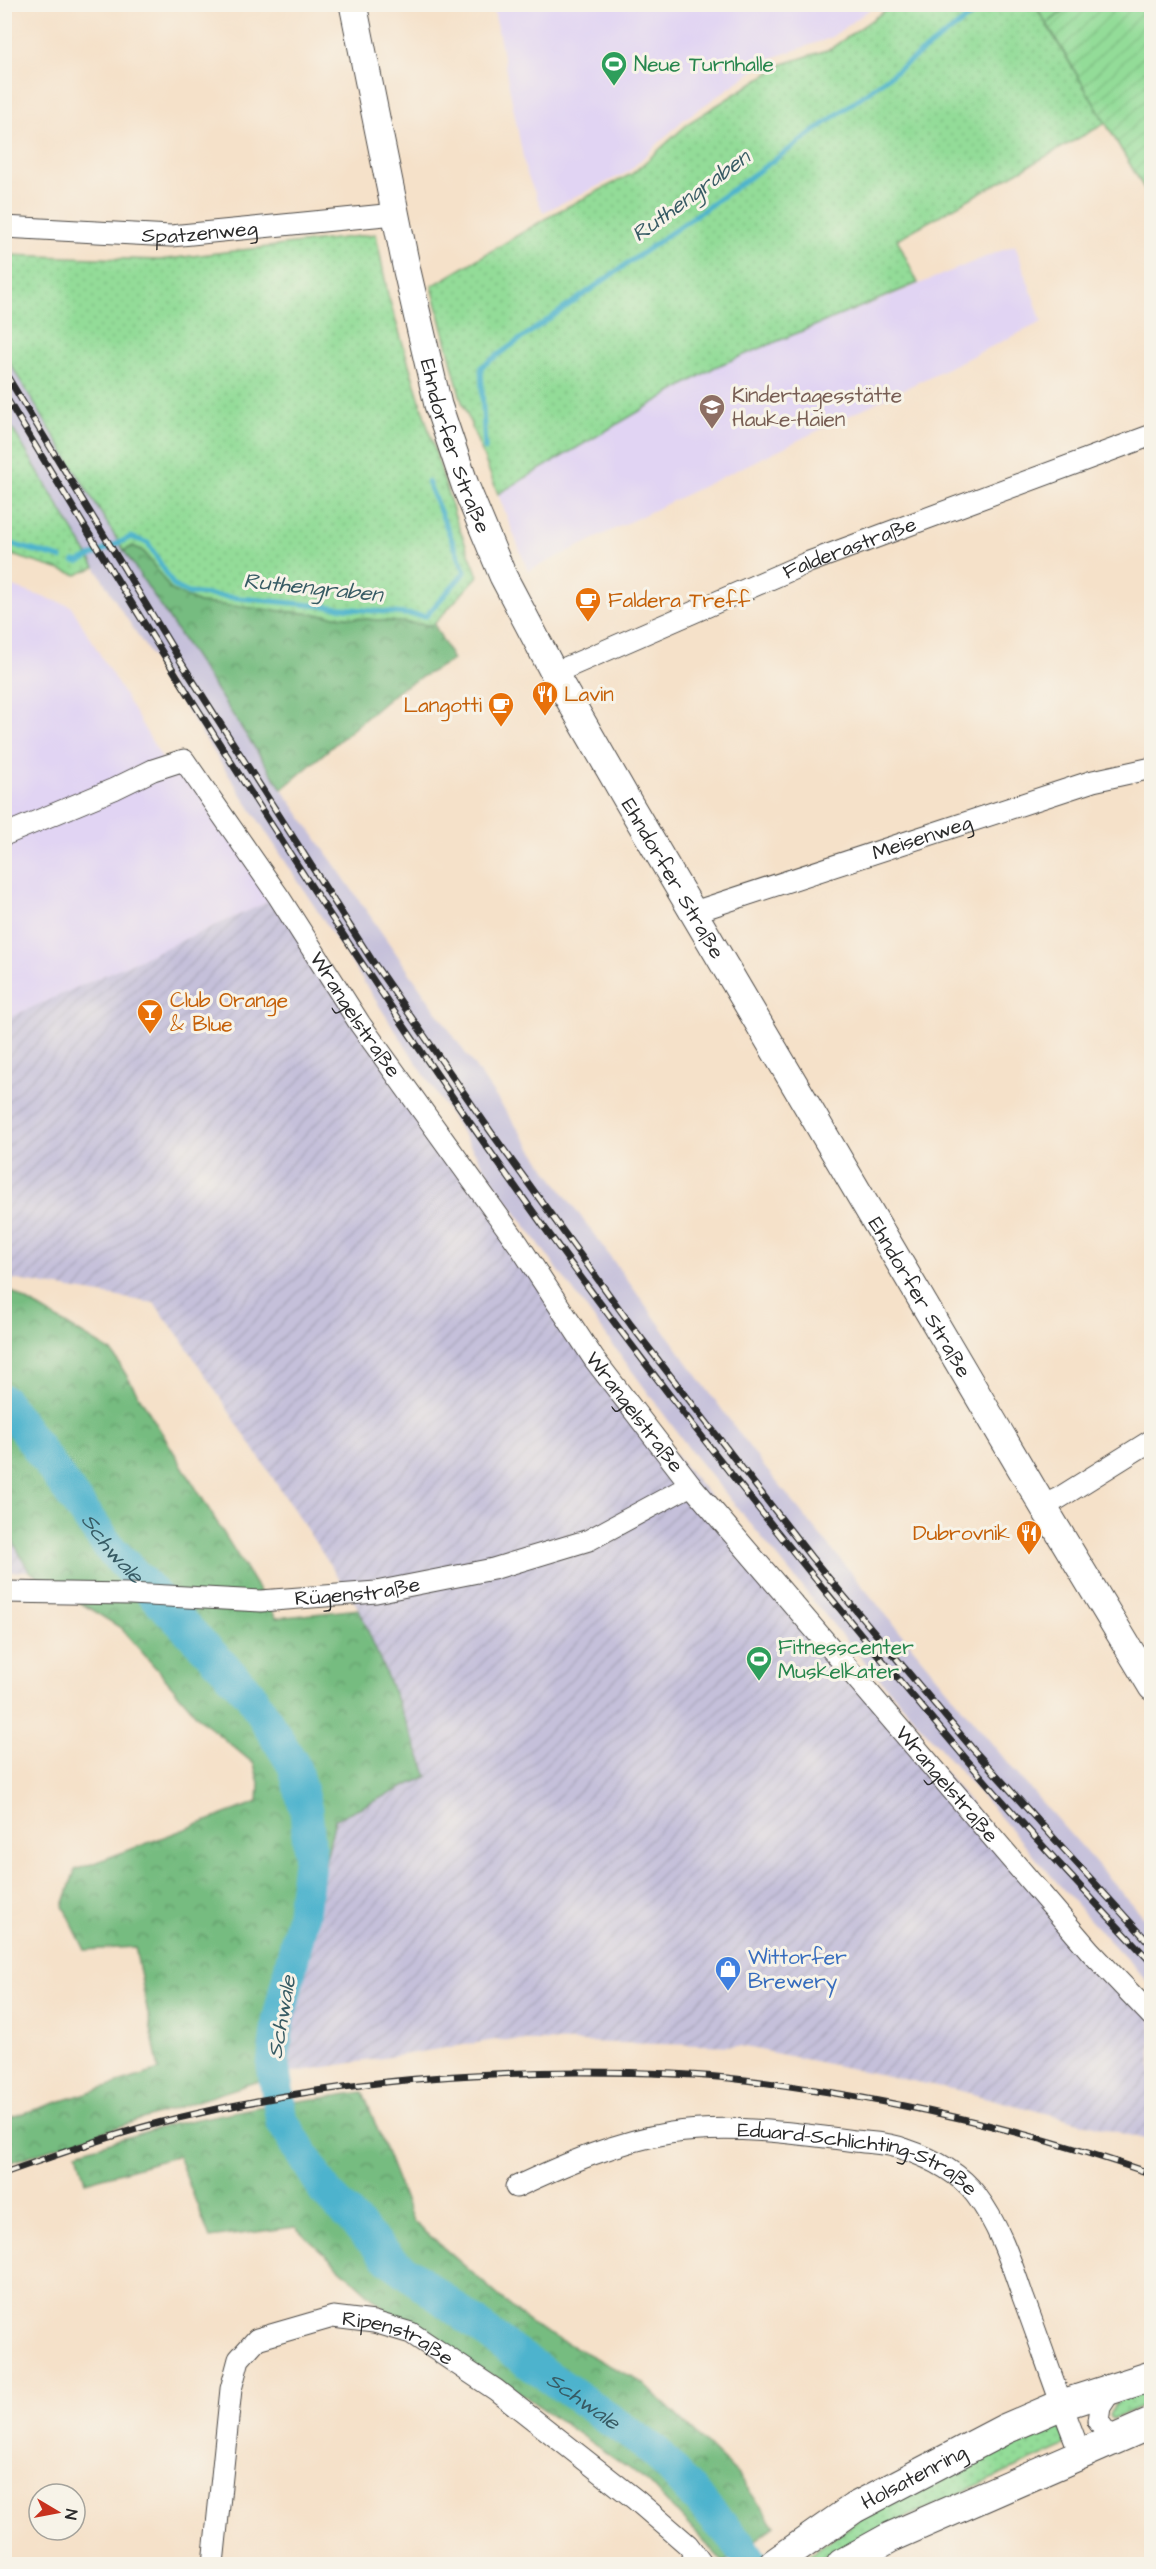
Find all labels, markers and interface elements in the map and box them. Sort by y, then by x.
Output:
sports icon: Neue Turnhalle [599,49,629,87]
place label: Neue Turnhalle [634,50,774,79]
water label: Ruthengraben [625,141,759,250]
street label: Spatzenweg [141,213,259,251]
street label: Ehndorfer Straße [413,356,498,537]
place label: Kindertagesstätte Hauke-Haien [732,381,902,434]
school or university icon: Kindertagesstätte Hauke-Haien [697,392,727,430]
street label: Falderastraße [778,509,920,586]
water label: Ruthengraben [242,565,386,612]
cafe icon: Faldera Treff [573,585,603,623]
place label: Faldera Treff [608,586,751,615]
restaurant icon: Lavin [530,679,560,717]
place label: Lavin [564,680,614,709]
cafe icon: Langotti [486,690,516,728]
place label: Langotti [403,691,482,722]
street label: Ehndorfer Straße [615,793,732,964]
street label: Meisenweg [868,807,977,867]
street label: Wrangelstraße [303,946,408,1083]
place label: Club Orange & Blue [170,986,288,1039]
bar icon: Club Orange & Blue [135,997,165,1035]
street label: Ehndorfer Straße [861,1211,979,1383]
street label: Wrangelstraße [579,1345,691,1478]
water label: Schwale [74,1507,152,1591]
restaurant icon: Dubrovnik [1014,1518,1044,1556]
place label: Dubrovnik [913,1519,1010,1548]
street label: Rügenstraße [294,1569,422,1613]
place label: Fitnesscenter Muskelkater [778,1633,914,1686]
sports icon: Fitnesscenter Muskelkater [744,1644,774,1682]
street label: Wrangelstraße [889,1719,1005,1849]
place label: Wittorfer Brewery [748,1943,847,1998]
shop icon: Wittorfer Brewery [713,1954,743,1992]
water label: Schwale [260,1972,305,2061]
street label: Eduard-Schlichting-Straße [737,2115,985,2202]
street label: Ripenstraße [340,2304,460,2372]
water label: Schwale [540,2364,627,2438]
street label: Holsatenring [856,2437,973,2516]
north arrow [27,2482,87,2542]
text: N [59,2508,82,2521]

